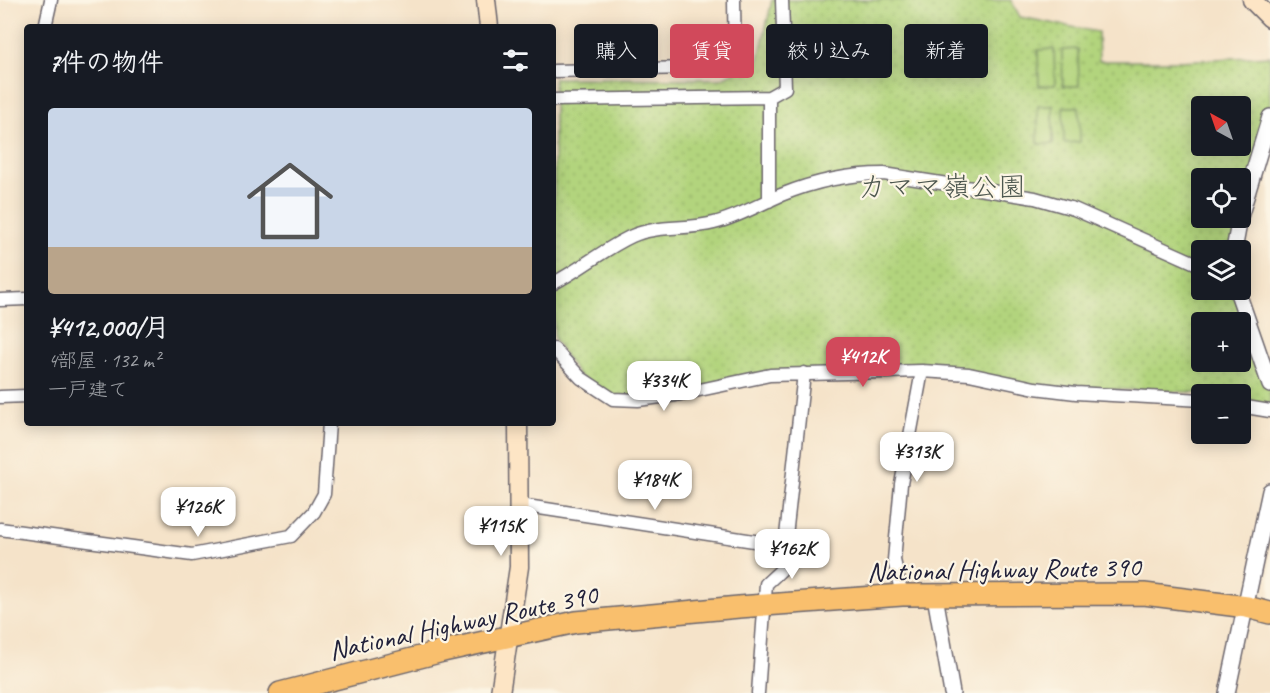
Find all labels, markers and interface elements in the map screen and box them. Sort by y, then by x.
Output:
chip: 購入 [574,24,658,78]
chip: 賃貸 [670,24,754,78]
chip: 絞り込み [766,24,892,78]
chip: 新着 [904,24,988,78]
icon: filters [499,44,532,77]
text: 7件の物件 [48,46,164,79]
north arrow [1191,96,1251,156]
map controls [1191,96,1251,444]
icon: home [236,147,344,255]
button: locate [1191,168,1251,228]
park label: カママ嶺公園 [858,169,1026,204]
button: layers [1191,240,1251,300]
text: ¥412,000/月 [48,311,170,344]
button: + [1191,312,1251,372]
pin: ¥412K [821,337,905,388]
text: ¥412K [840,344,886,369]
text: 4部屋 · 132 m² [48,348,160,373]
pin: ¥334K [622,361,706,412]
text: ¥334K [641,368,687,393]
text: 一戸建て [48,377,128,402]
button: − [1191,384,1251,444]
pin: ¥313K [875,432,959,483]
text: ¥313K [894,439,940,464]
pin: ¥184K [613,460,697,511]
text: ¥184K [632,467,678,492]
pin: ¥126K [156,487,240,538]
text: ¥126K [175,494,221,519]
pin: ¥115K [459,506,543,557]
text: ¥115K [478,513,524,538]
pin: ¥162K [750,529,834,580]
text: ¥162K [769,536,815,561]
street label: National Highway Route 390 [867,549,1143,589]
street label: National Highway Route 390 [326,576,603,668]

